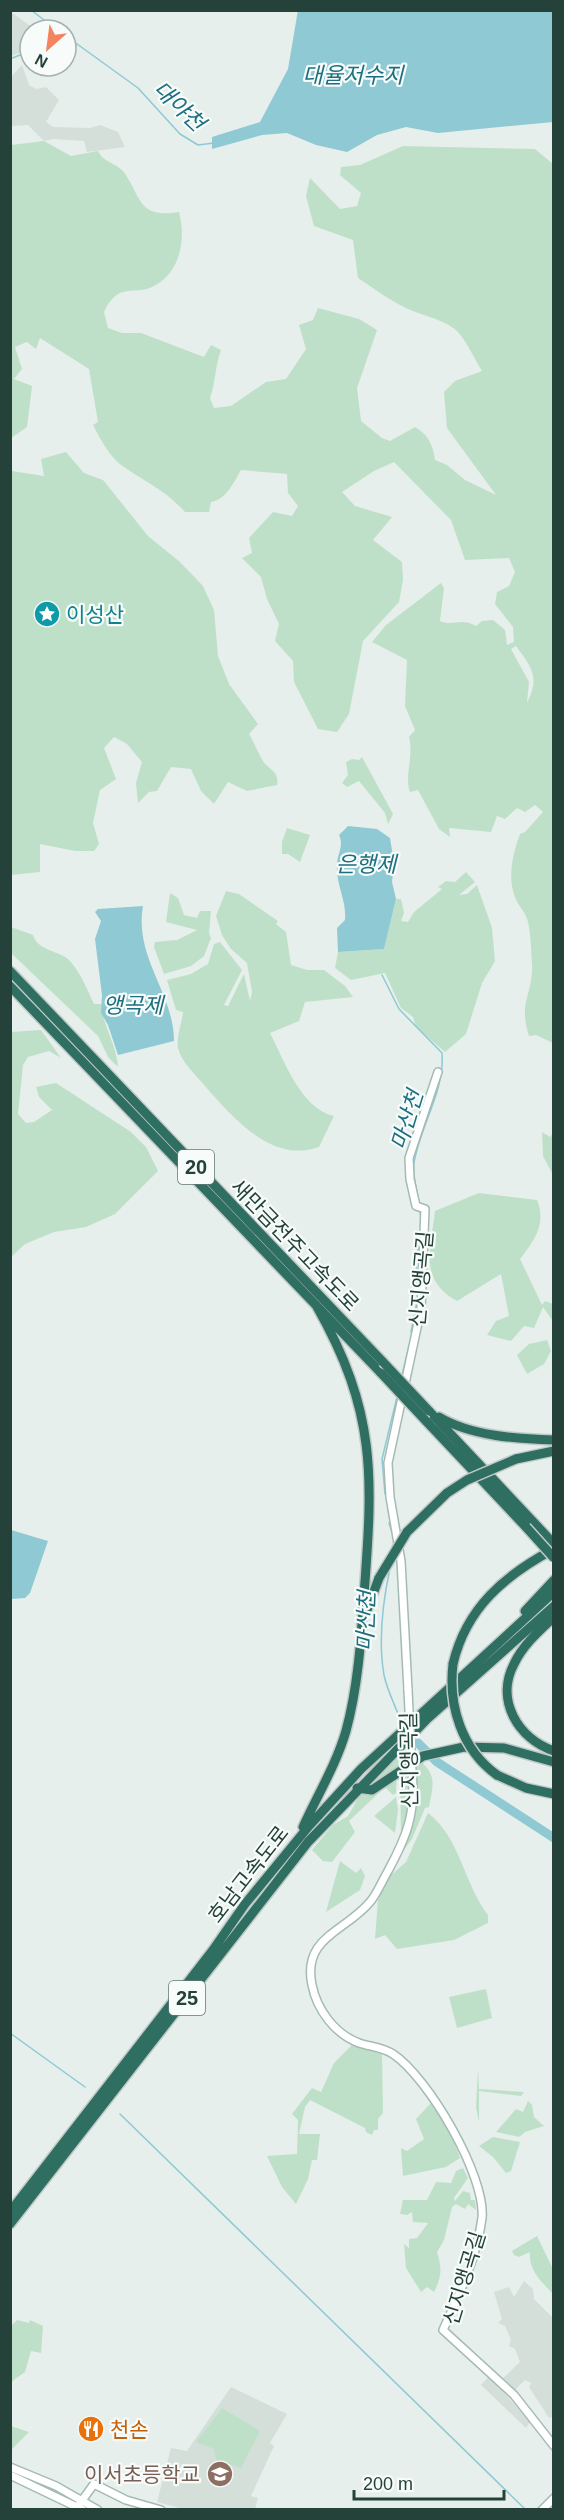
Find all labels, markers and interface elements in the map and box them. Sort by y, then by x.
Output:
north arrow [18,18,78,78]
text: N [32,51,50,71]
water label: 대율저수지 [302,63,405,88]
water label: 대야천 [148,76,212,138]
place icon: 이성산 [32,599,62,629]
place label: 이성산 [66,603,124,626]
water label: 은행제 [336,852,399,877]
water label: 앵곡제 [103,993,166,1018]
water label: 마산천 [386,1085,429,1153]
road number: 20 [178,1150,214,1184]
street label: 새만금전주고속도로 [226,1174,364,1316]
street label: 신지앵곡길 [405,1230,437,1328]
water label: 마산천 [352,1587,380,1652]
street label: 신지앵곡길 [397,1712,421,1808]
street label: 호남고속도로 [203,1821,293,1927]
road number: 25 [169,1981,205,2015]
street label: 신지앵곡길 [439,2228,489,2328]
restaurant icon: 천손 [76,2414,106,2444]
place label: 천손 [110,2418,149,2441]
school or university icon: 이서초등학교 [205,2459,235,2489]
place label: 이서초등학교 [84,2463,200,2486]
scale bar [354,2463,504,2501]
text: 200 m [363,2474,413,2494]

